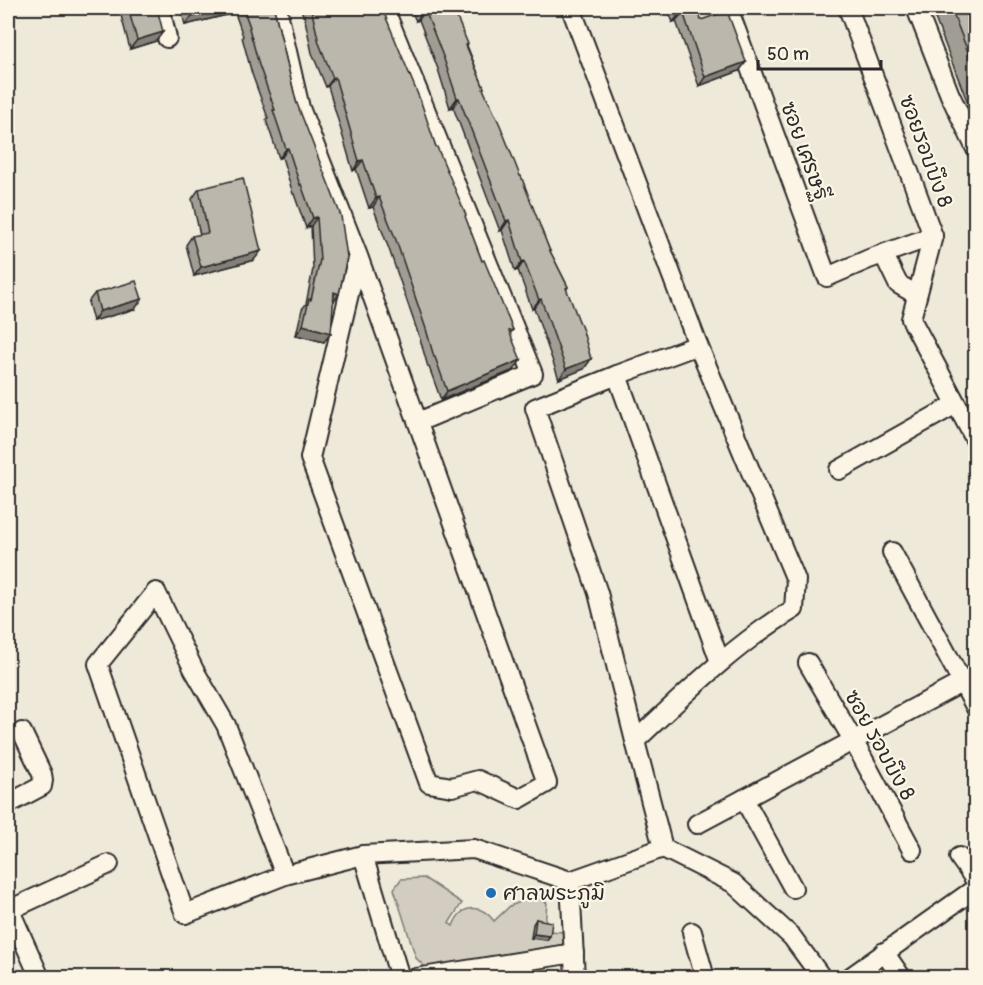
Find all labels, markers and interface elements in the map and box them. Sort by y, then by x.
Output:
scale bar [758,33,881,71]
text: 50 m [767,43,809,66]
street label: ซอยรอบบึง 8 [893,91,958,211]
street label: ซอย เศรษฐี [774,98,835,204]
street label: ซอย รอบบึง 8 [838,685,921,805]
place label: ศาลพระภูมิ [503,880,605,909]
marker: ศาลพระภูมิ [484,886,498,900]

